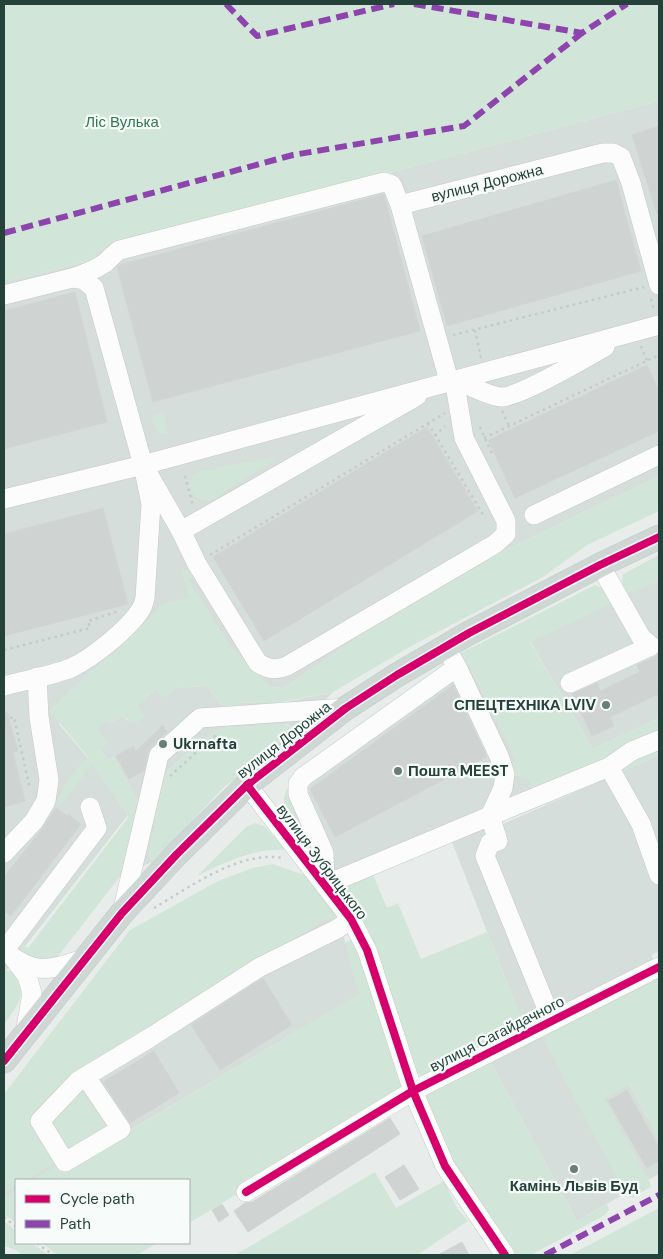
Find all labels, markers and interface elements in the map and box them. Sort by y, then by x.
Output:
park label: Ліс Вулька [85,112,159,132]
street label: вулиця Дорожна [429,159,546,207]
place label: СПЕЦТЕХНІКА LVIV [454,695,596,715]
street label: вулиця Дорожна [233,696,336,783]
marker: СПЕЦТЕХНІКА LVIV [600,699,612,711]
place label: Ukrnafta [173,734,237,754]
marker: Ukrnafta [157,738,169,750]
place label: Пошта MEEST [408,761,508,781]
marker: Пошта MEEST [392,765,404,777]
street label: вулиця Зубрицького [272,800,372,924]
street label: вулиця Сагайдачного [426,991,568,1077]
marker: Камінь Львів Буд [568,1163,580,1175]
place label: Камінь Львів Буд [510,1176,639,1196]
legend [15,1179,190,1244]
text: Cycle path [60,1189,135,1209]
text: Path [60,1214,91,1234]

